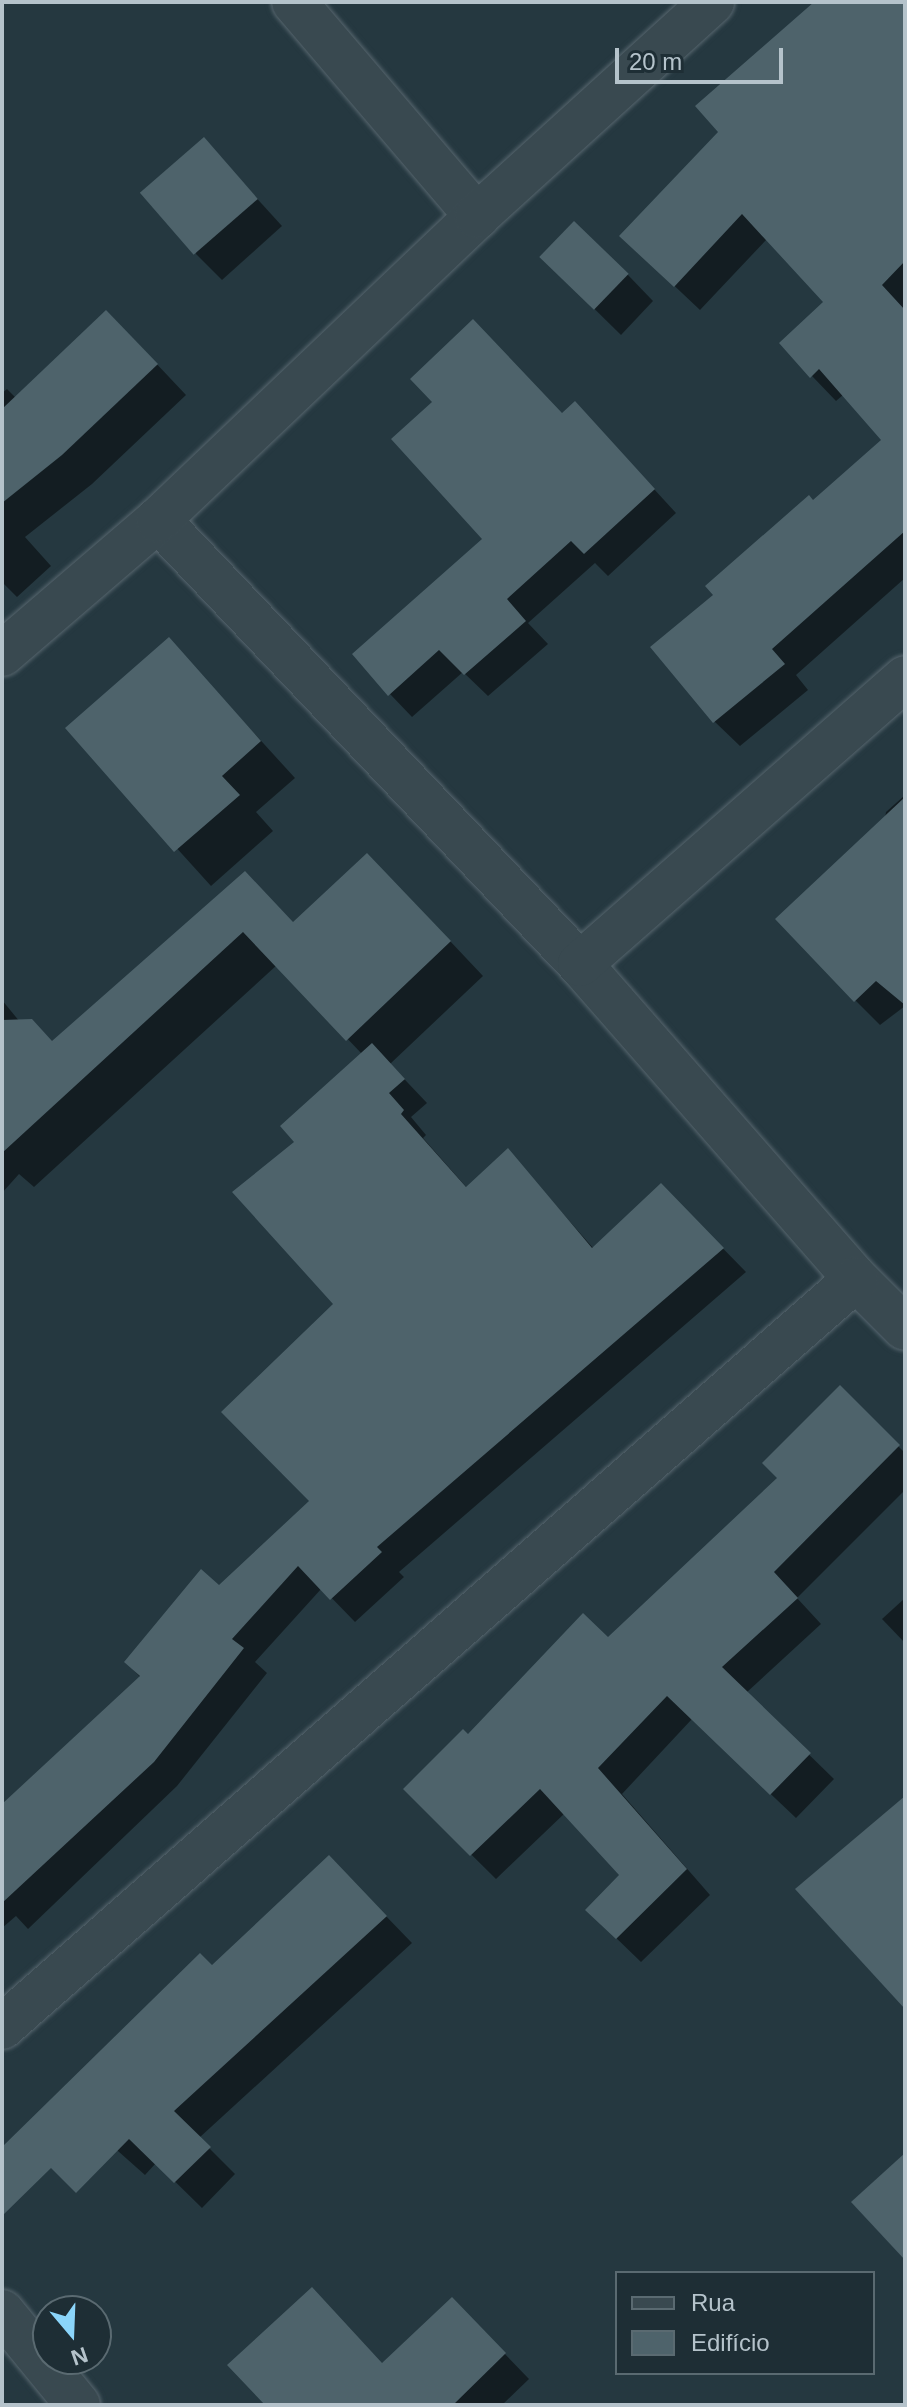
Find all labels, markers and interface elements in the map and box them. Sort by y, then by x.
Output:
scale bar [619,32,787,82]
text: 20 m [629,48,682,75]
legend [615,2271,875,2375]
text: Rua [691,2289,735,2316]
north arrow [32,2295,112,2375]
text: Edifício [691,2329,770,2356]
text: N [68,2342,91,2371]

